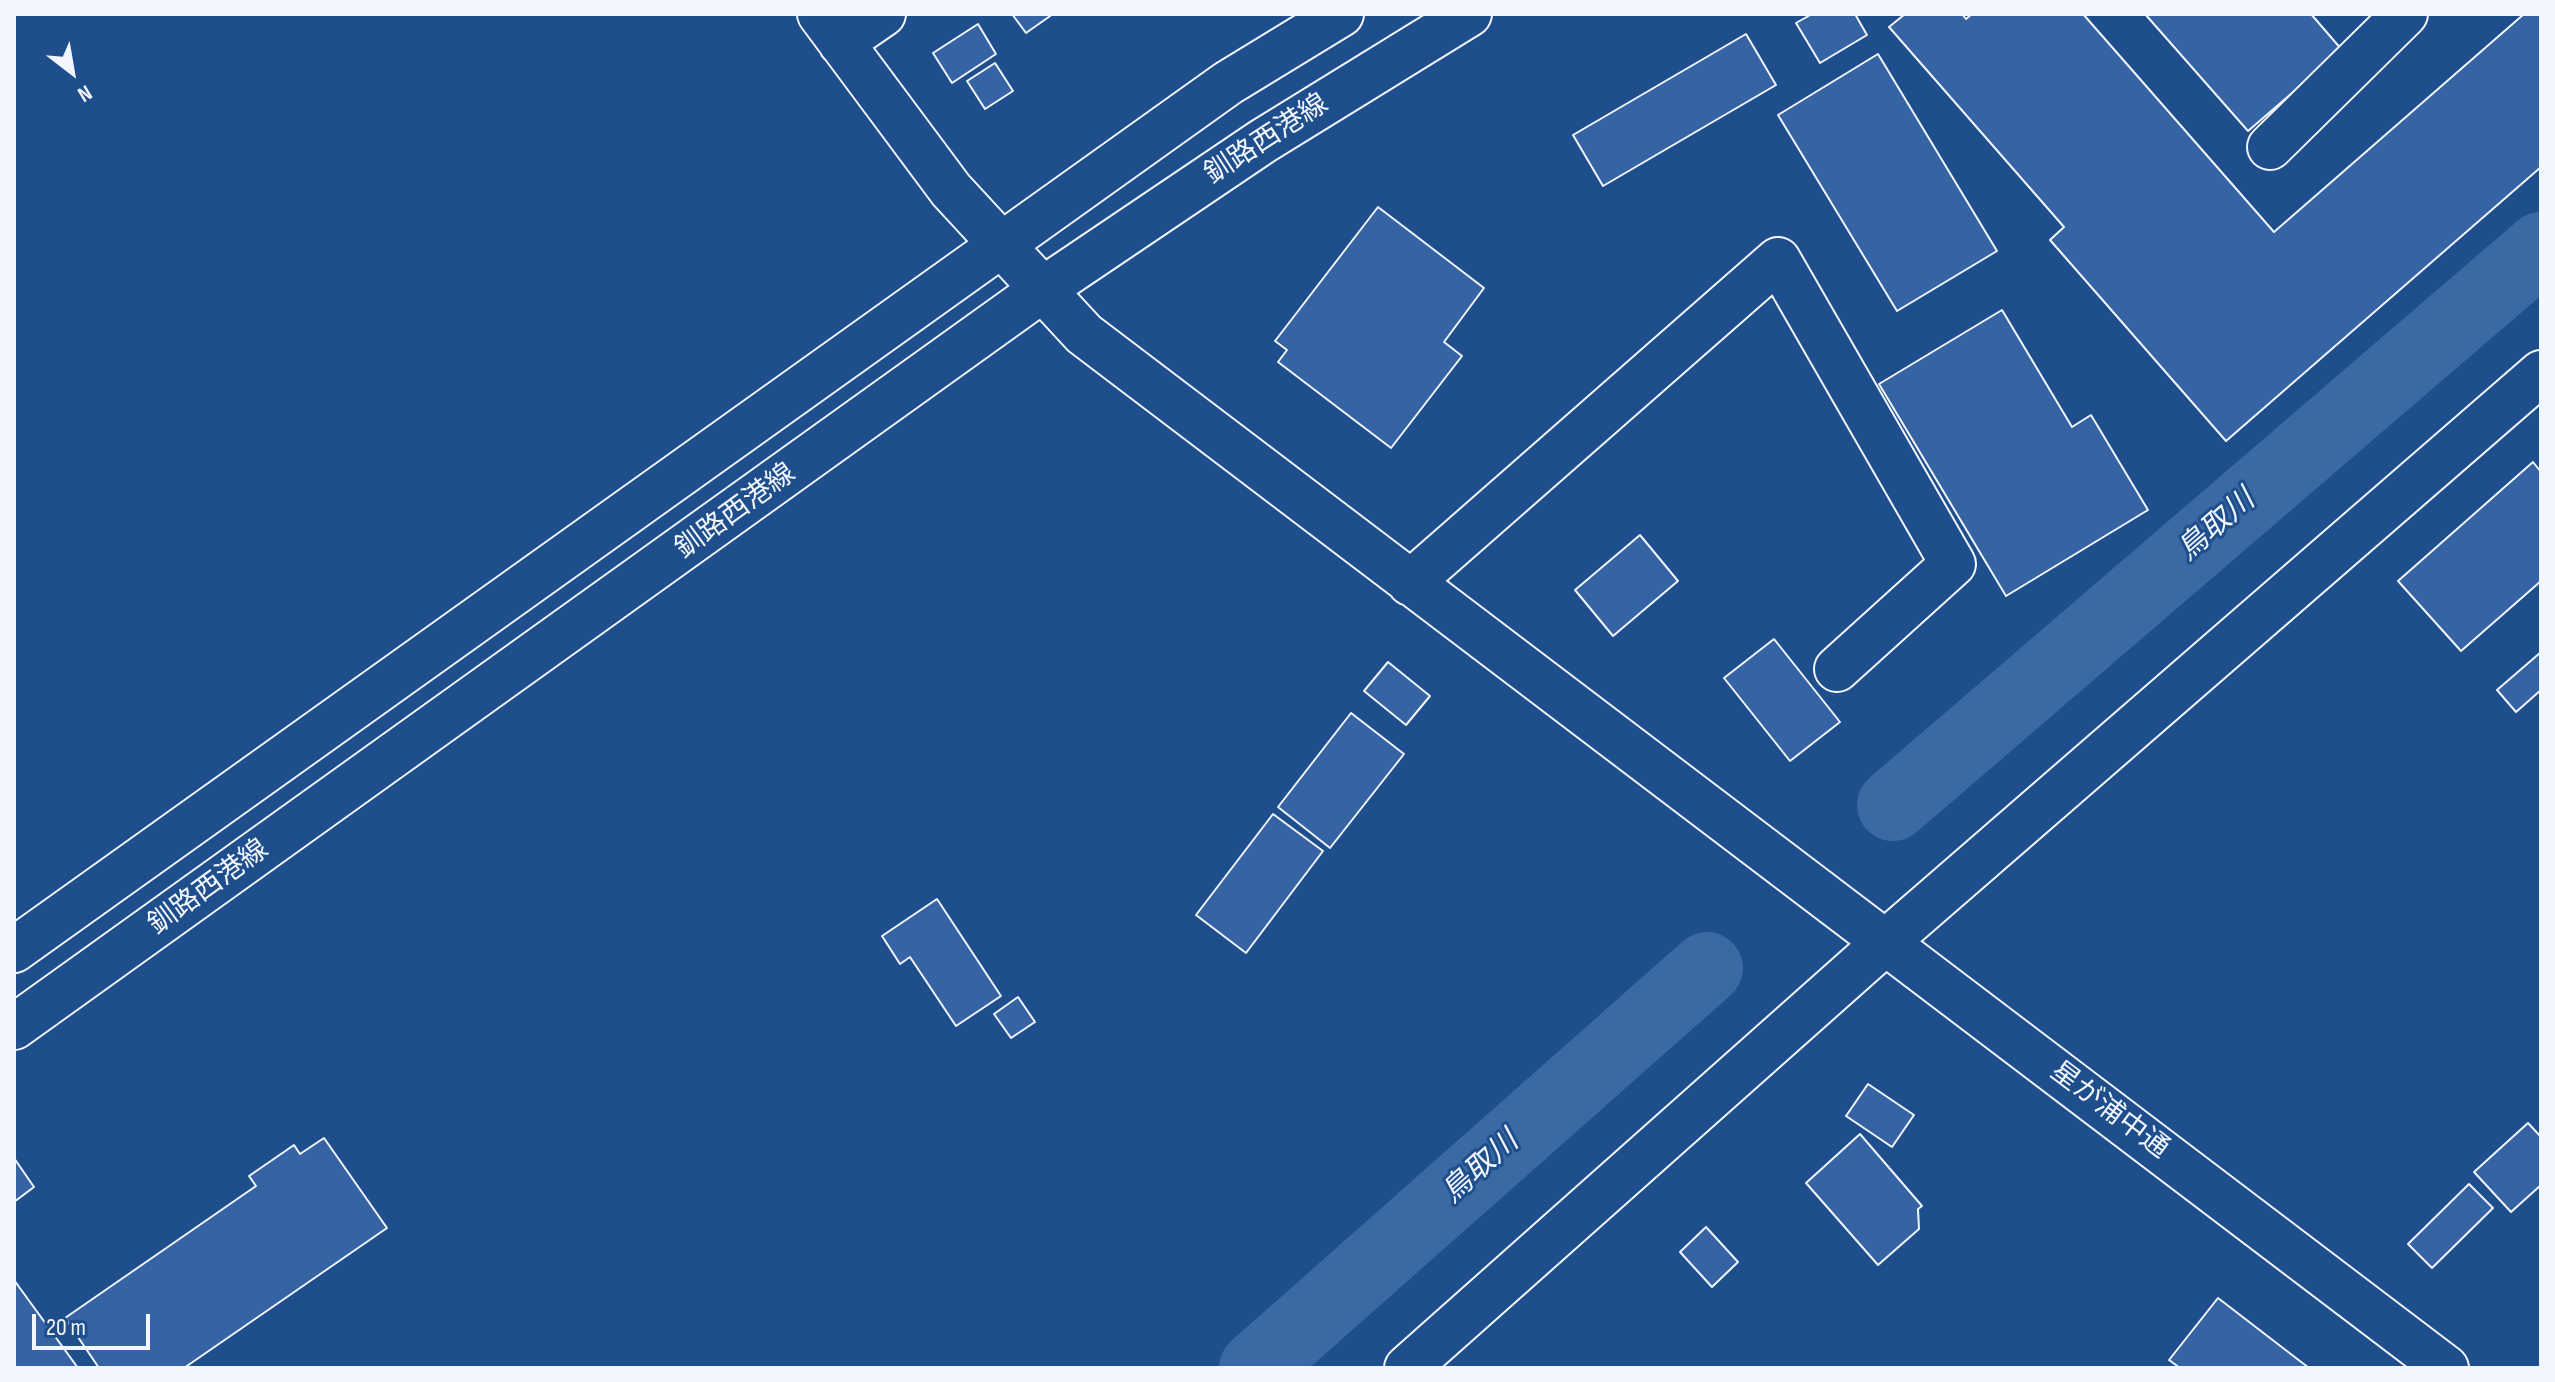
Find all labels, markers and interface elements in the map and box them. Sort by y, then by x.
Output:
north arrow [32,32,112,112]
text: N [73,78,97,108]
street label: 釧路西港線 [1199,88,1335,192]
street label: 釧路西港線 [669,457,803,567]
water label: 鳥取川 [2171,483,2263,569]
street label: 釧路西港線 [142,833,276,943]
street label: 星が浦中通 [2043,1055,2175,1167]
water label: 鳥取川 [1436,1125,1526,1211]
scale bar [36,1298,154,1348]
text: 20 m [46,1313,86,1342]

